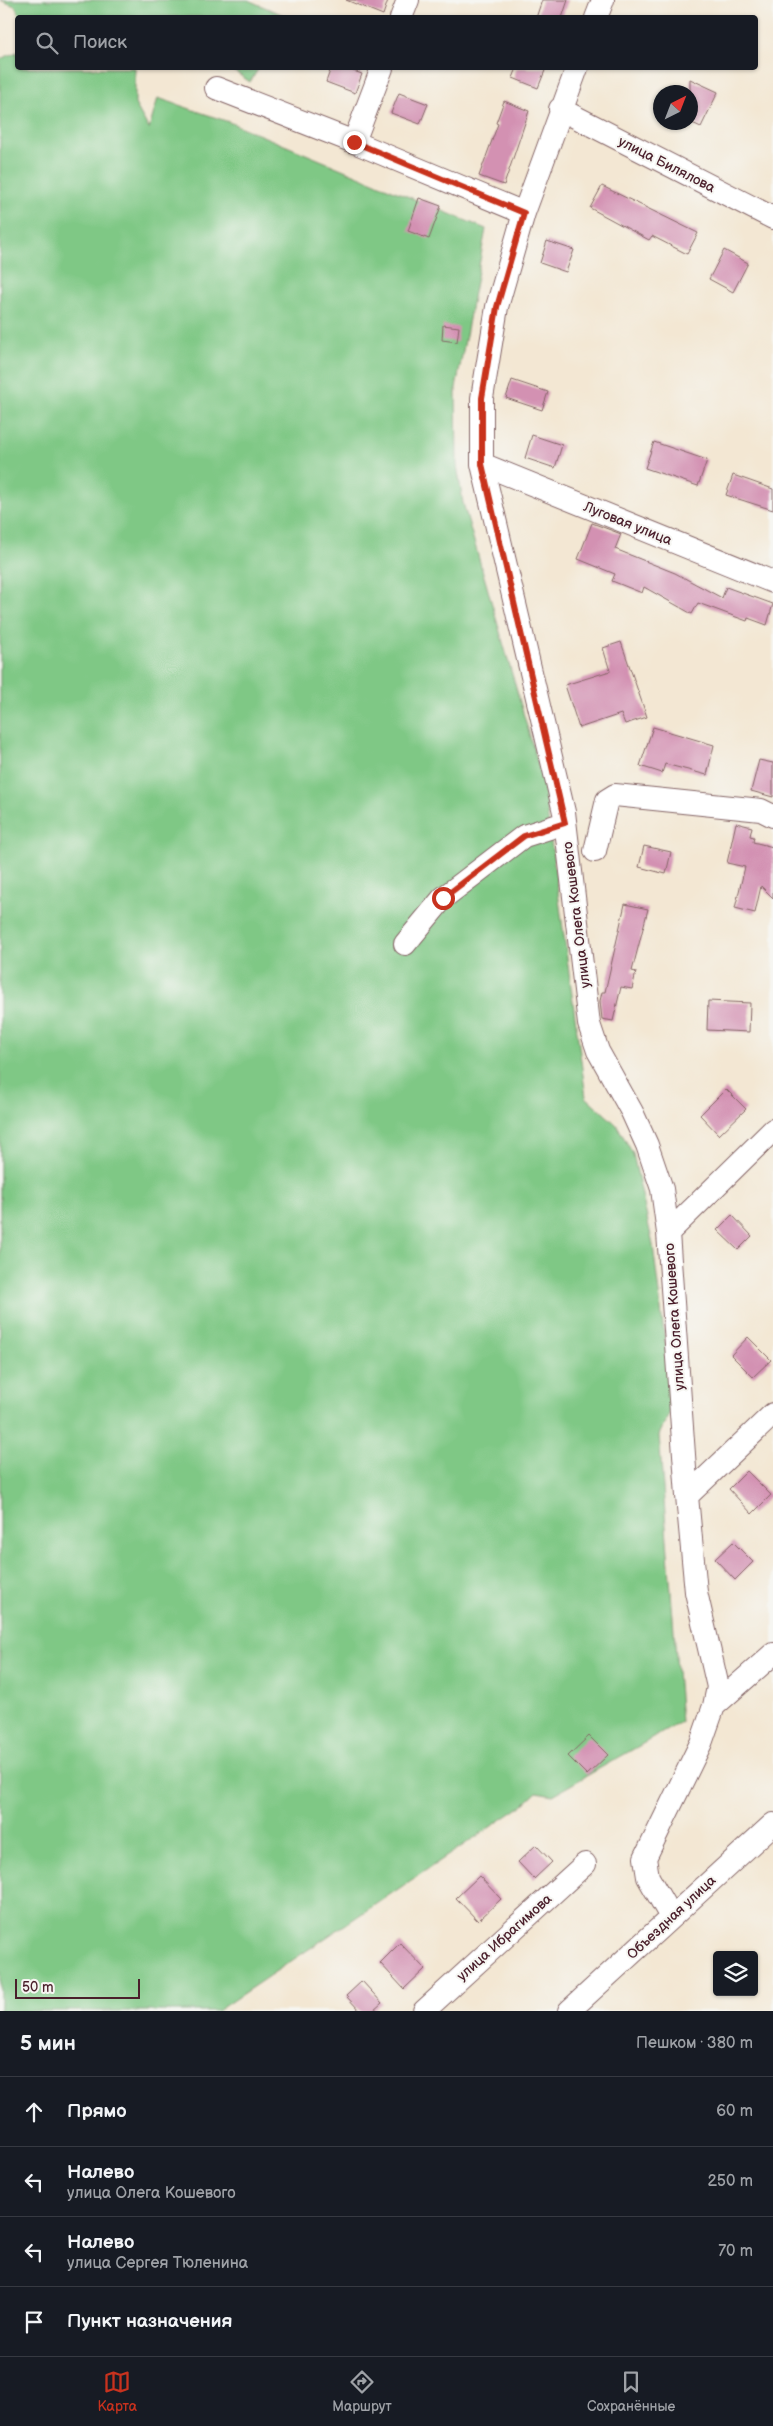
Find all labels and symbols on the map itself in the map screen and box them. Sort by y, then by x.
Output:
north arrow [653,85,698,130]
route end [343,131,366,154]
street label: улица Билялова [615,133,719,197]
street label: Луговая улица [580,498,675,549]
street label: улица Олега Кошевого [559,841,594,989]
route start [432,887,455,910]
street label: улица Олега Кошевого [661,1243,688,1391]
street label: Объездная улица [623,1871,720,1963]
street label: улица Ибрагимова [453,1890,556,1985]
scale bar [15,1976,140,1999]

